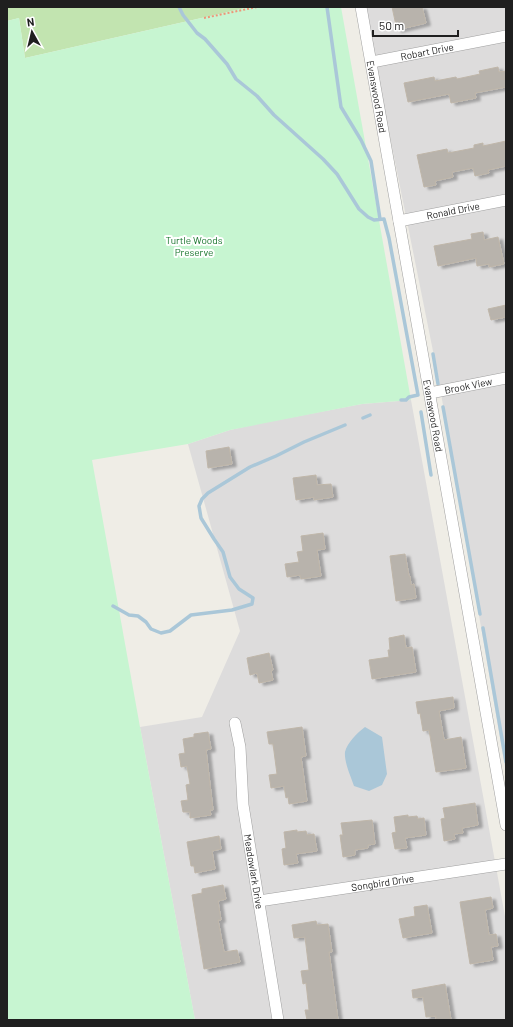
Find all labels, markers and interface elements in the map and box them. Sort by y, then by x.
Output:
north arrow [12,12,52,52]
scale bar [373,12,458,38]
text: N [26,15,35,29]
text: 50 m [379,18,404,32]
street label: Robart Drive [399,40,455,62]
street label: Evanswood Road [365,59,389,134]
street label: Ronald Drive [425,199,481,222]
park label: Turtle Woods Preserve [165,234,223,258]
street label: Brook View [443,375,493,396]
street label: Evanswood Road [421,379,446,453]
street label: Meadowlark Drive [242,833,266,910]
street label: Songbird Drive [350,872,415,893]

